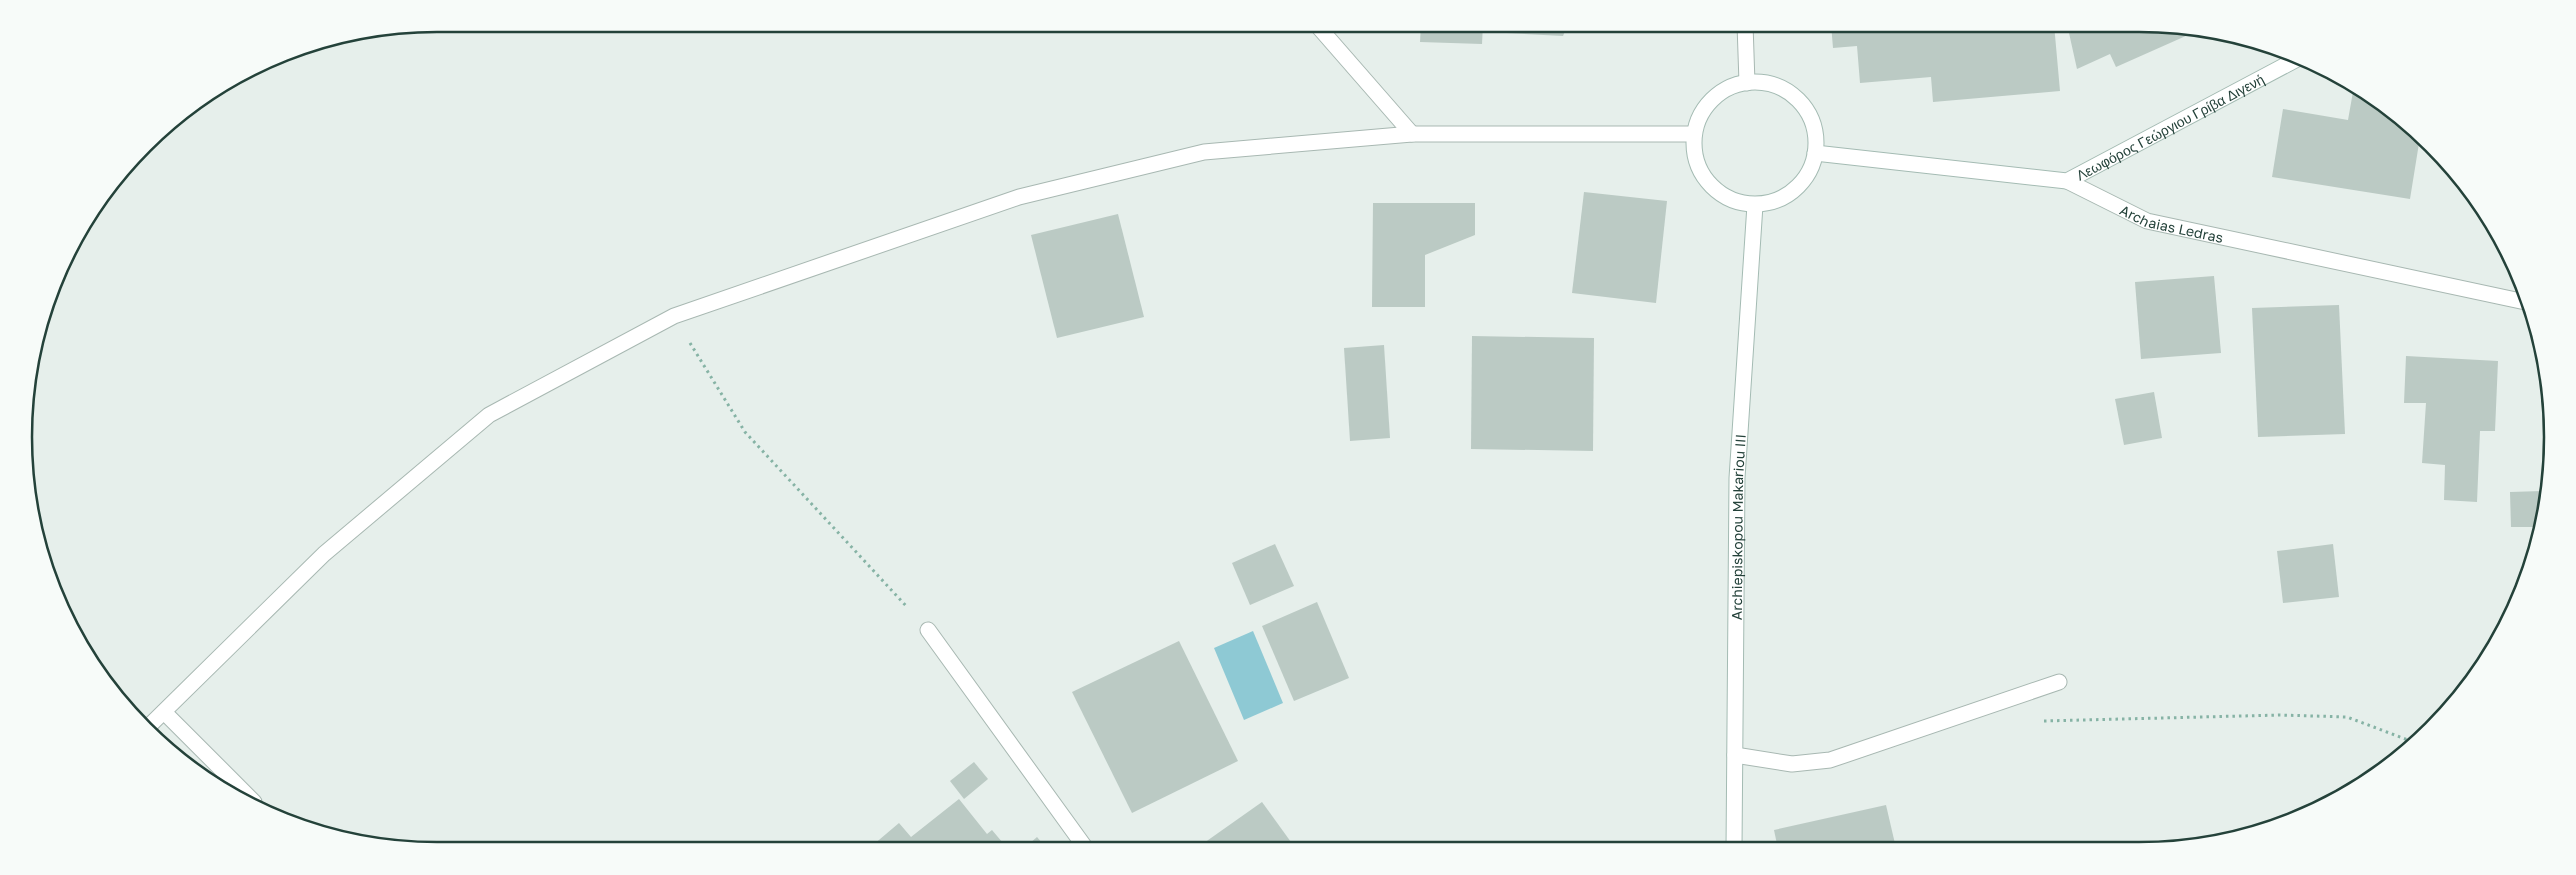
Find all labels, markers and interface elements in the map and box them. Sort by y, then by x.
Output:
street label: Λεωφόρος Γεώργιου Γρίβα Διγενή [2073,70,2267,183]
street label: Archaias Ledras [2117,201,2225,246]
street label: Archiepiskopou Makariou III [1727,433,1748,620]

